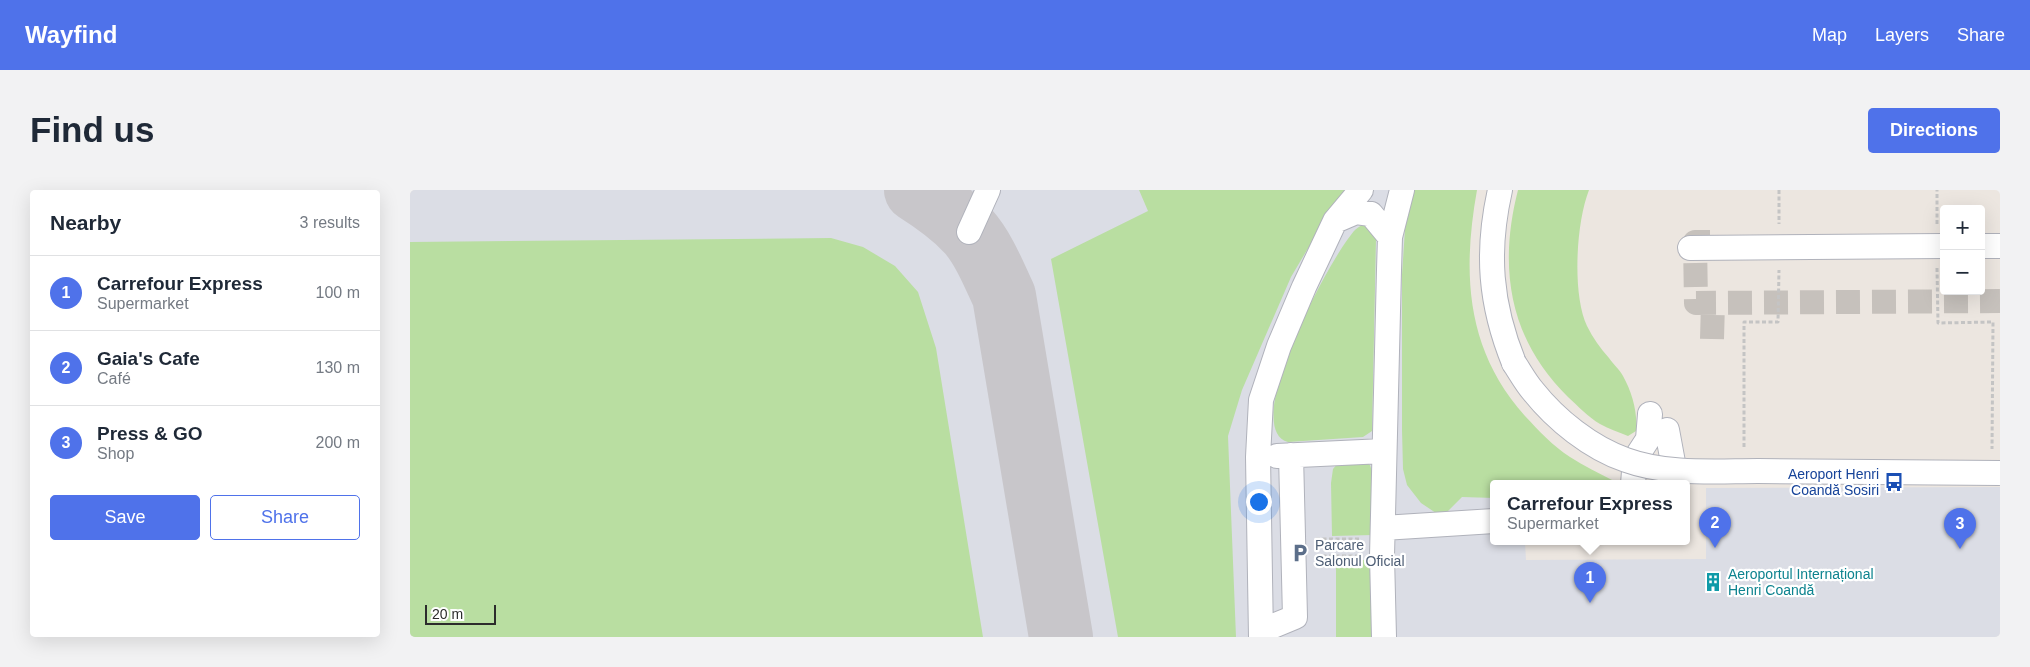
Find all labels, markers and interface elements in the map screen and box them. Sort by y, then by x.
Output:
text: Wayfind [25,21,117,48]
text: Map [1812,25,1847,45]
text: Layers [1875,25,1929,45]
text: Share [1957,25,2005,45]
button: Directions [1868,108,2000,153]
text: Find us [30,110,154,149]
map controls [1940,205,1985,295]
button: + [1940,205,1985,250]
text: Nearby [50,211,121,234]
text: 3 results [300,214,360,231]
button: − [1940,250,1985,295]
text: Carrefour Express [97,273,263,294]
text: 1 [62,284,70,301]
text: 100 m [316,284,360,301]
text: Supermarket [97,295,189,312]
text: Gaia's Cafe [97,348,200,369]
text: 2 [62,359,70,376]
text: 130 m [316,359,360,376]
text: Café [97,370,131,387]
text: Press & GO [97,423,203,444]
text: 3 [62,434,70,451]
text: 200 m [316,434,360,451]
text: Shop [97,445,134,462]
place label: Aeroport Henri Coandă Sosiri [1788,466,1879,498]
bus stop icon: Aeroport Henri Coandă Sosiri [1883,471,1905,493]
popup [1490,480,1690,545]
your location [1246,489,1272,515]
text: Carrefour Express [1507,493,1673,514]
button: Save [50,495,200,540]
button: Share [210,495,360,540]
pin: 2 [1699,507,1731,548]
pin: 3 [1944,508,1976,549]
text: Supermarket [1507,515,1599,532]
place label: Parcare Salonul Oficial [1315,537,1405,569]
parking icon: Parcare Salonul Oficial [1289,542,1311,564]
pin: 1 [1574,562,1606,603]
place label: Aeroportul Internațional Henri Coandă [1728,566,1874,598]
building icon: Aeroportul Internațional Henri Coandă [1702,571,1724,593]
scale bar [425,602,496,625]
text: 20 m [432,606,463,622]

